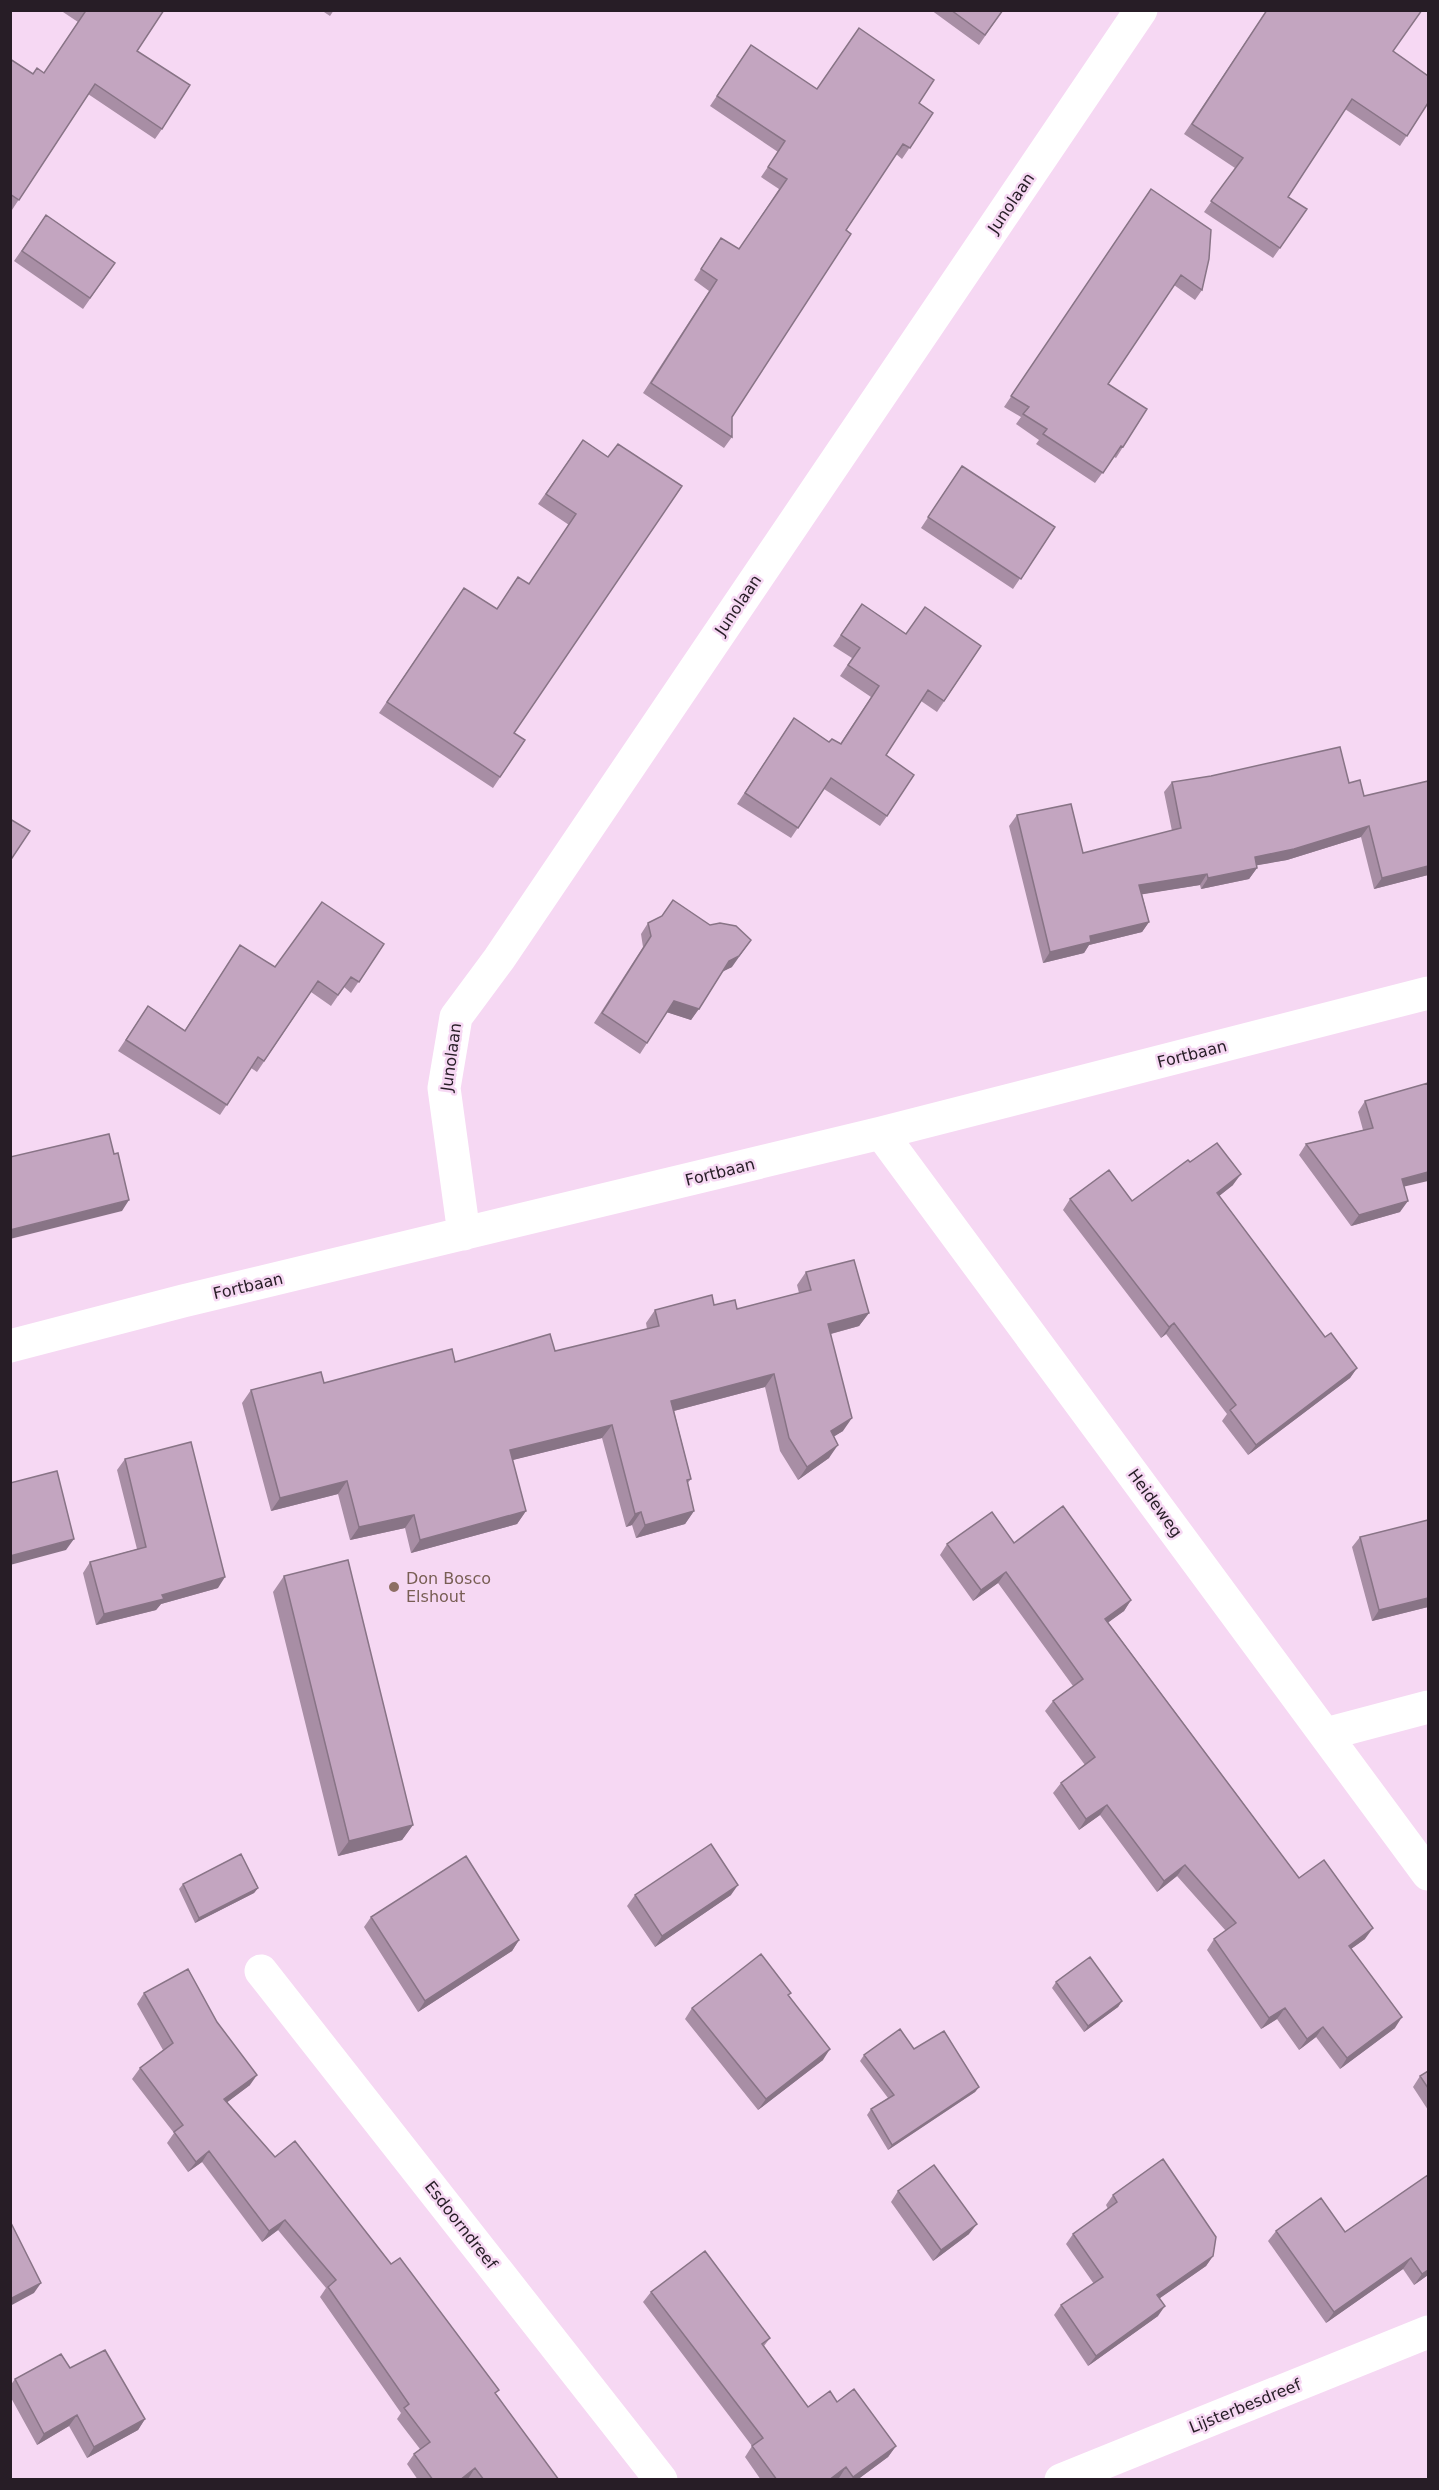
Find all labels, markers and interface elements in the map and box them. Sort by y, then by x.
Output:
street label: Junolaan [983,169,1038,238]
street label: Junolaan [710,571,765,640]
street label: Junolaan [437,1022,465,1093]
street label: Fortbaan [1155,1036,1229,1072]
street label: Fortbaan [683,1154,757,1190]
street label: Fortbaan [211,1269,285,1303]
street label: Heideweg [1124,1465,1186,1541]
place label: Don Bosco Elshout [406,1569,491,1606]
marker: Don Bosco Elshout [387,1580,401,1594]
street label: Esdoorndreef [421,2177,501,2273]
street label: Lijsterbesdreef [1186,2375,1304,2437]

